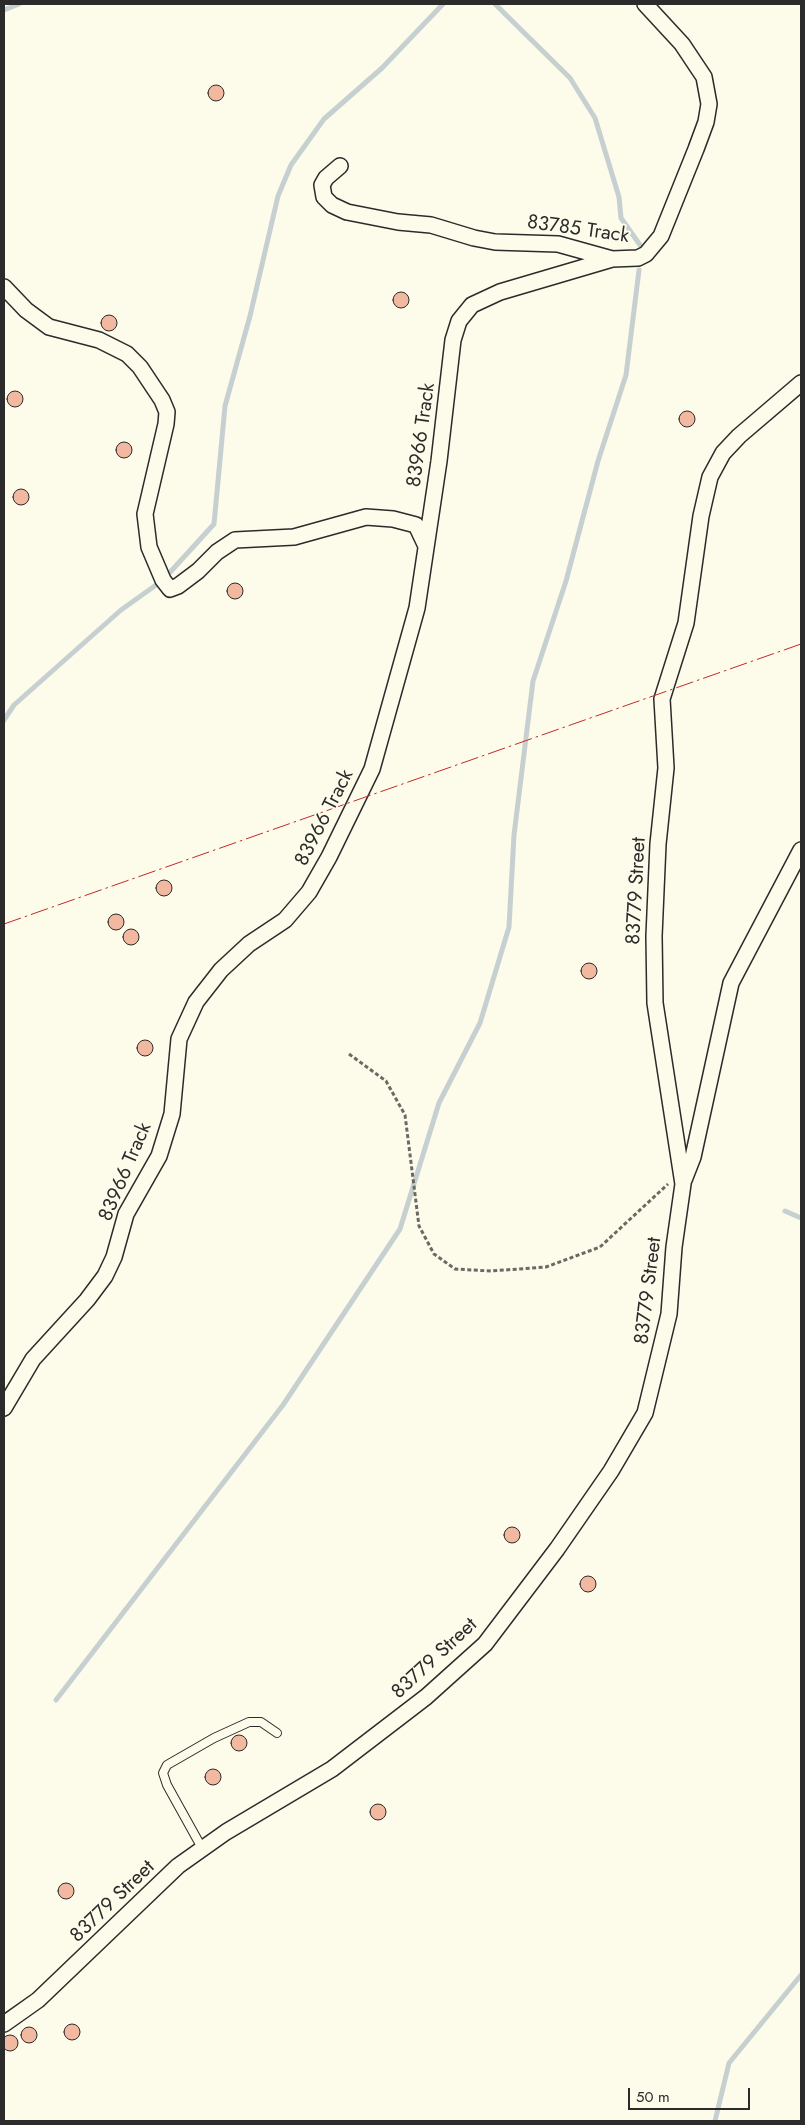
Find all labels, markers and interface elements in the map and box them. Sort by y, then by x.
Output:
street label: 83785 Track [525,211,631,249]
street label: 83966 Track [403,381,441,489]
street label: 83966 Track [290,766,360,870]
street label: 83779 Street [622,837,652,945]
street label: 83966 Track [94,1119,158,1225]
street label: 83779 Street [631,1236,667,1346]
street label: 83779 Street [387,1613,483,1705]
street label: 83779 Street [66,1856,160,1948]
scale bar [630,2078,752,2110]
text: 50 m [636,2086,670,2108]

